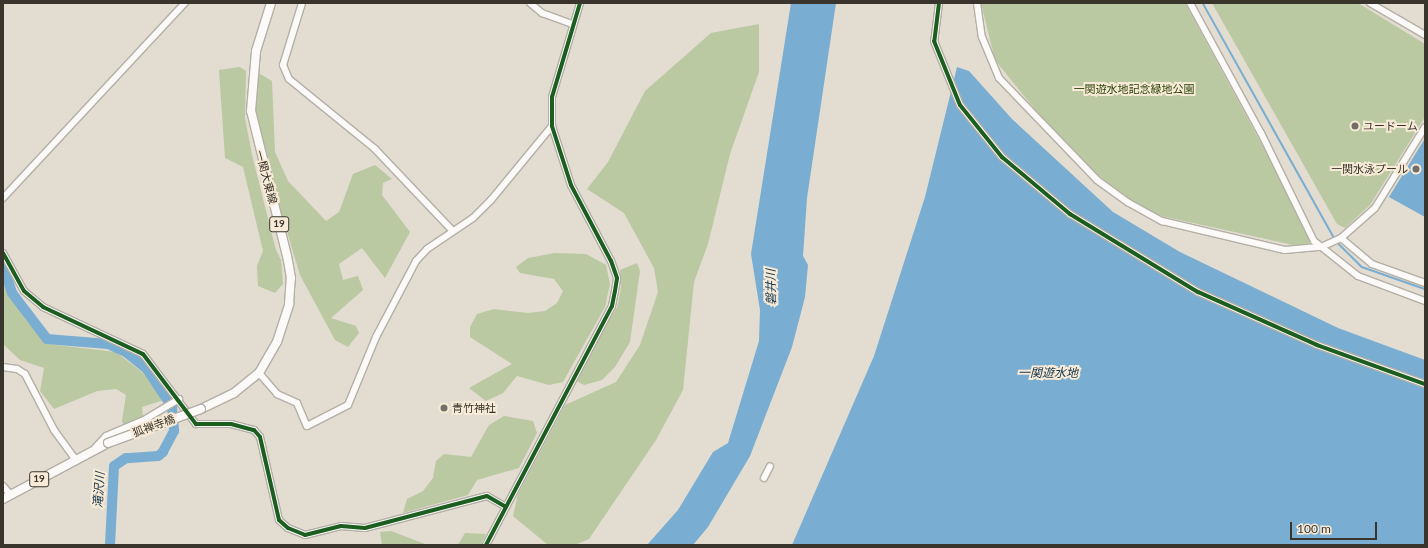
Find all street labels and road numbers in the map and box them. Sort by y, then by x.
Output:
street label: 一関大東線 [253,149,279,205]
road number: 19 [269,216,289,232]
street label: 狐禅寺橋 [131,412,177,440]
road number: 19 [29,471,49,487]

